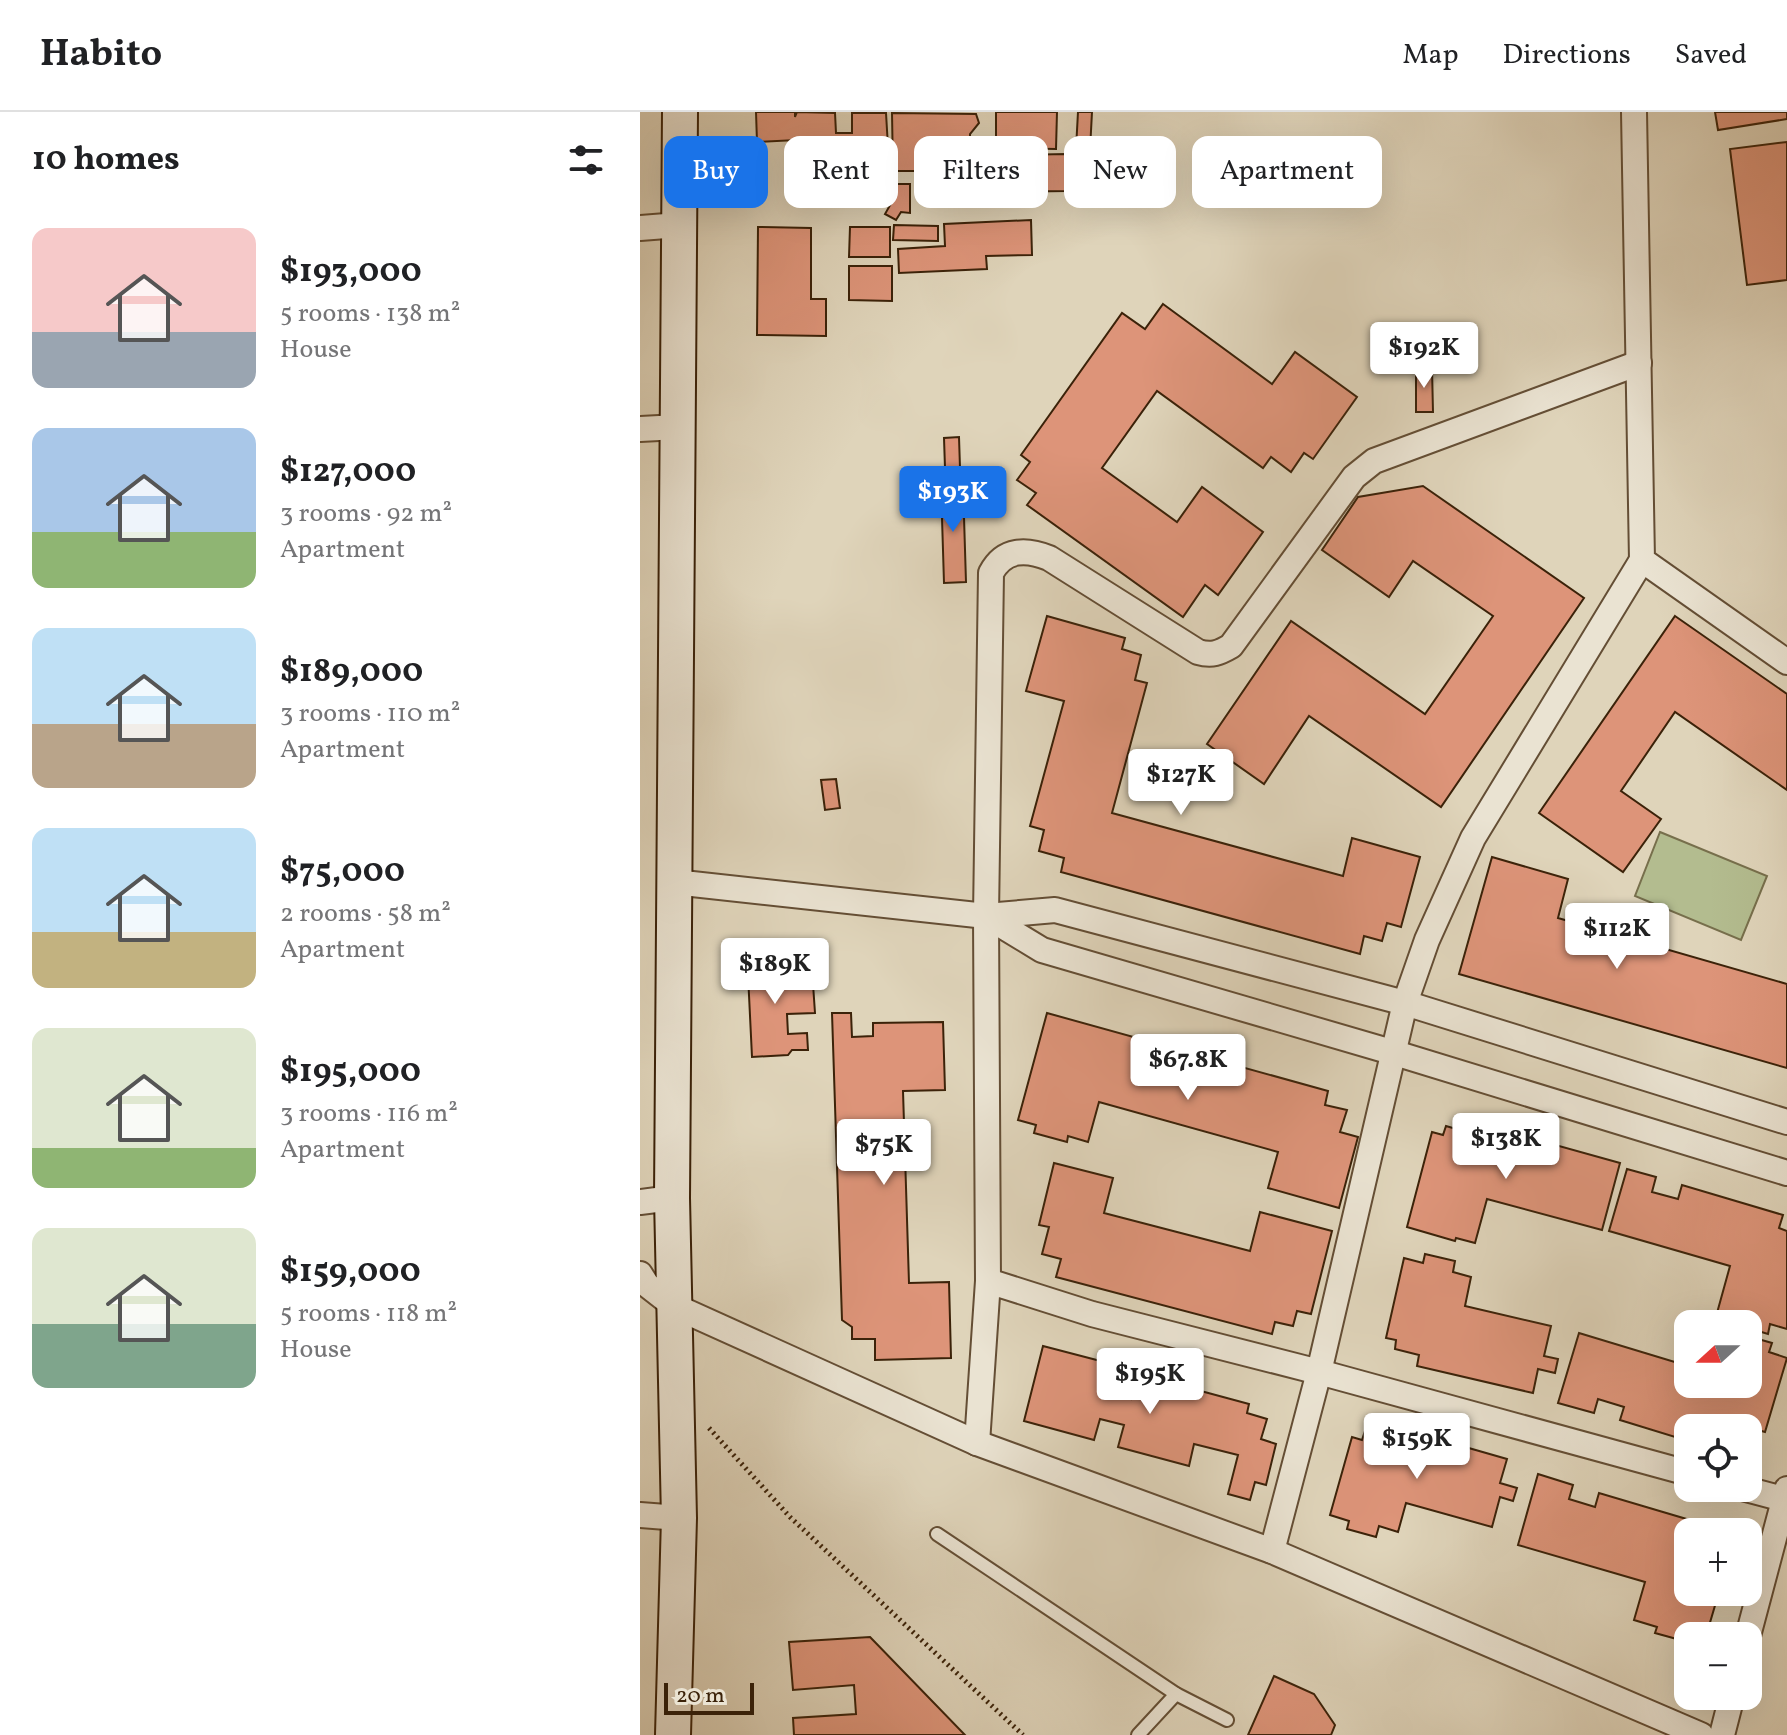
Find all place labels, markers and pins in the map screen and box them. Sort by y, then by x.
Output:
pin: $192K [1368,322,1480,390]
pin: $193K [897,466,1009,534]
pin: $127K [1125,749,1237,817]
pin: $112K [1561,903,1673,971]
pin: $189K [719,938,831,1006]
pin: $67.8K [1123,1034,1253,1102]
pin: $138K [1450,1113,1562,1181]
pin: $75K [837,1119,931,1187]
pin: $195K [1094,1348,1206,1416]
pin: $159K [1361,1413,1473,1481]

